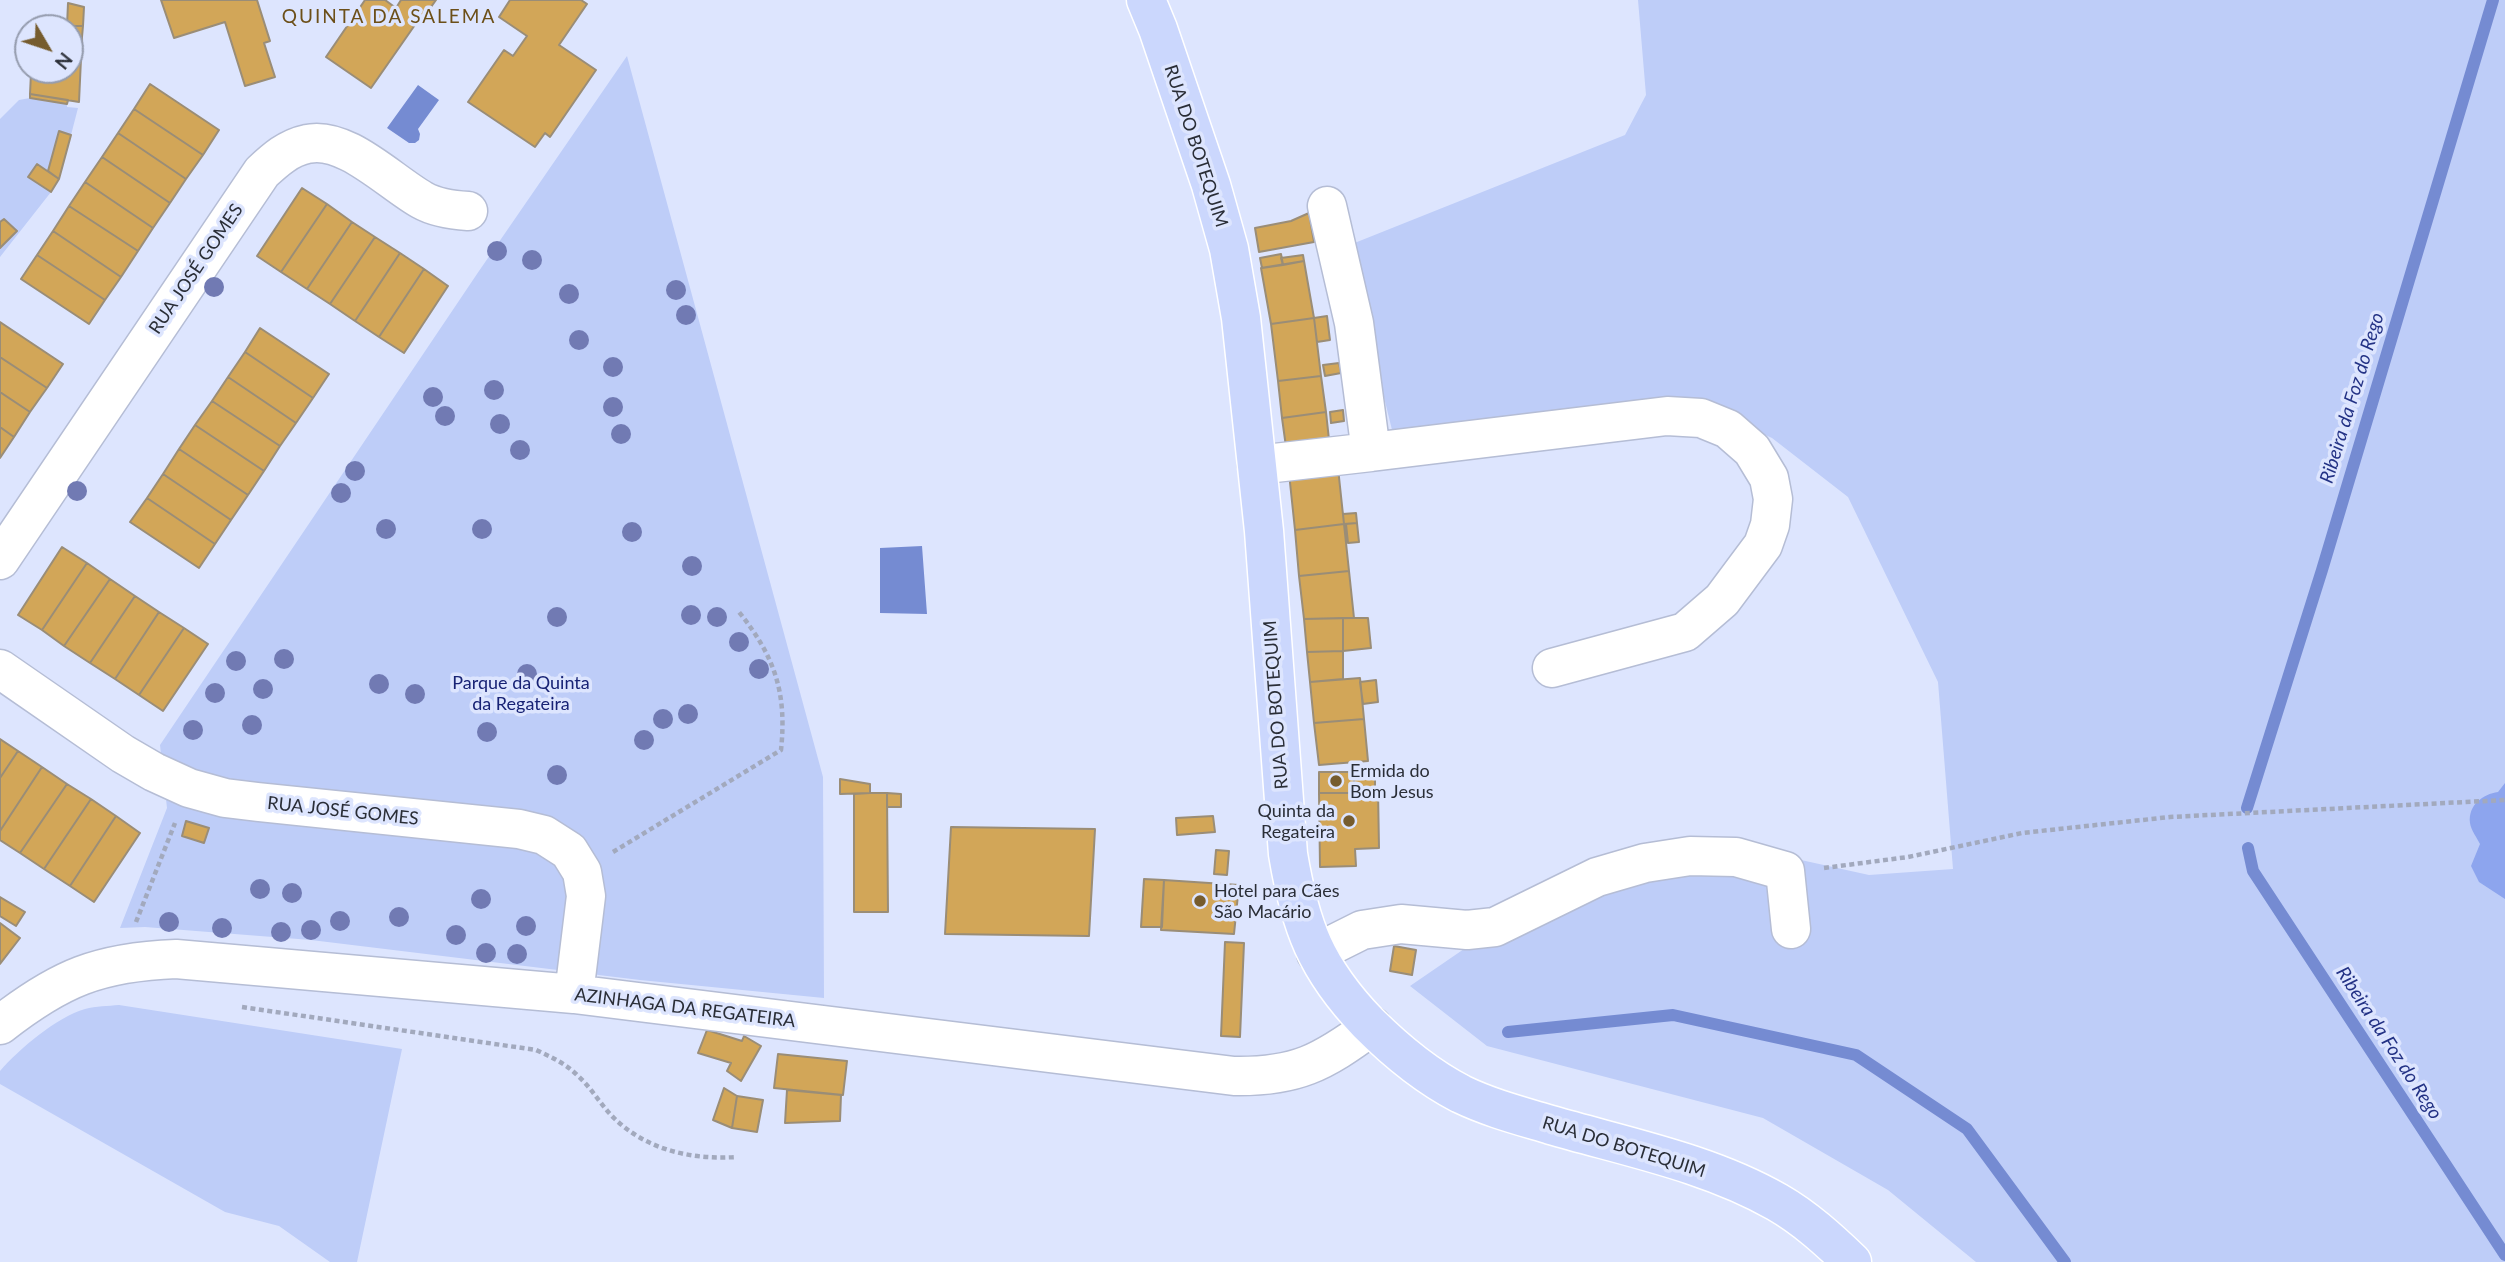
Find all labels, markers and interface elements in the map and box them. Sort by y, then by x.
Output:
district label: QUINTA DA SALEMA [284,6,494,28]
north arrow [14,14,84,84]
text: N [51,48,78,74]
street label: RUA DO BOTEQUIM [1160,62,1232,230]
street label: RUA JOSÉ GOMES [145,200,247,338]
water label: Ribeira da Foz do Rego [2315,310,2389,486]
street label: RUA DO BOTEQUIM [1259,620,1293,790]
park label: Parque da Quinta da Regateira [452,672,590,714]
place label: Ermida do Bom Jesus [1350,760,1434,802]
marker: Ermida do Bom Jesus [1328,773,1344,789]
street label: RUA JOSÉ GOMES [266,792,420,830]
place label: Quinta da Regateira [1257,800,1335,842]
marker: Quinta da Regateira [1341,813,1357,829]
place label: Hotel para Cães São Macário [1214,880,1340,922]
marker: Hotel para Cães São Macário [1192,893,1208,909]
water label: Ribeira da Foz do Rego [2331,962,2447,1124]
street label: AZINHAGA DA REGATEIRA [573,984,797,1032]
street label: RUA DO BOTEQUIM [1540,1112,1708,1182]

